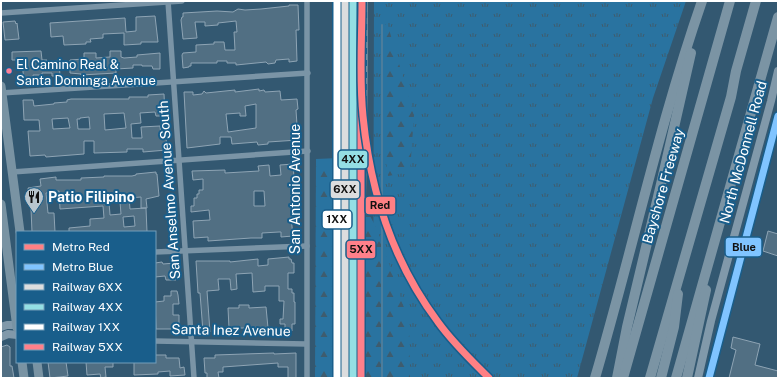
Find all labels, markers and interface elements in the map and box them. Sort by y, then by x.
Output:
place label: El Camino Real & Santa Dominga Avenue [16,57,156,88]
marker: El Camino Real & Santa Dominga Avenue [4,66,14,76]
street label: North McDonnell Road [716,79,770,225]
street label: San Anselmo Avenue South [155,100,183,280]
street label: San Antonio Avenue [287,124,303,254]
street label: Bayshore Freeway [639,126,687,245]
line badge: 4XX [338,150,368,169]
text: 4XX [341,153,365,165]
line badge: 6XX [330,180,360,199]
text: 6XX [333,183,357,195]
restaurant icon: Patio Filipino [23,186,45,214]
place label: Patio Filipino [48,189,135,205]
line badge: Red [365,196,396,215]
text: Red [370,199,390,211]
line badge: 1XX [322,210,352,229]
text: 1XX [327,213,348,225]
legend [16,231,156,363]
line badge: Blue [725,237,762,257]
text: Metro Red [52,240,110,254]
line badge: 5XX [346,240,376,259]
text: Blue [732,241,756,253]
text: 5XX [349,243,373,255]
text: Metro Blue [52,260,113,274]
text: Railway 6XX [52,280,123,294]
text: Railway 4XX [52,300,123,314]
text: Railway 1XX [52,320,120,334]
street label: Santa Inez Avenue [171,321,291,339]
text: Railway 5XX [52,340,123,354]

